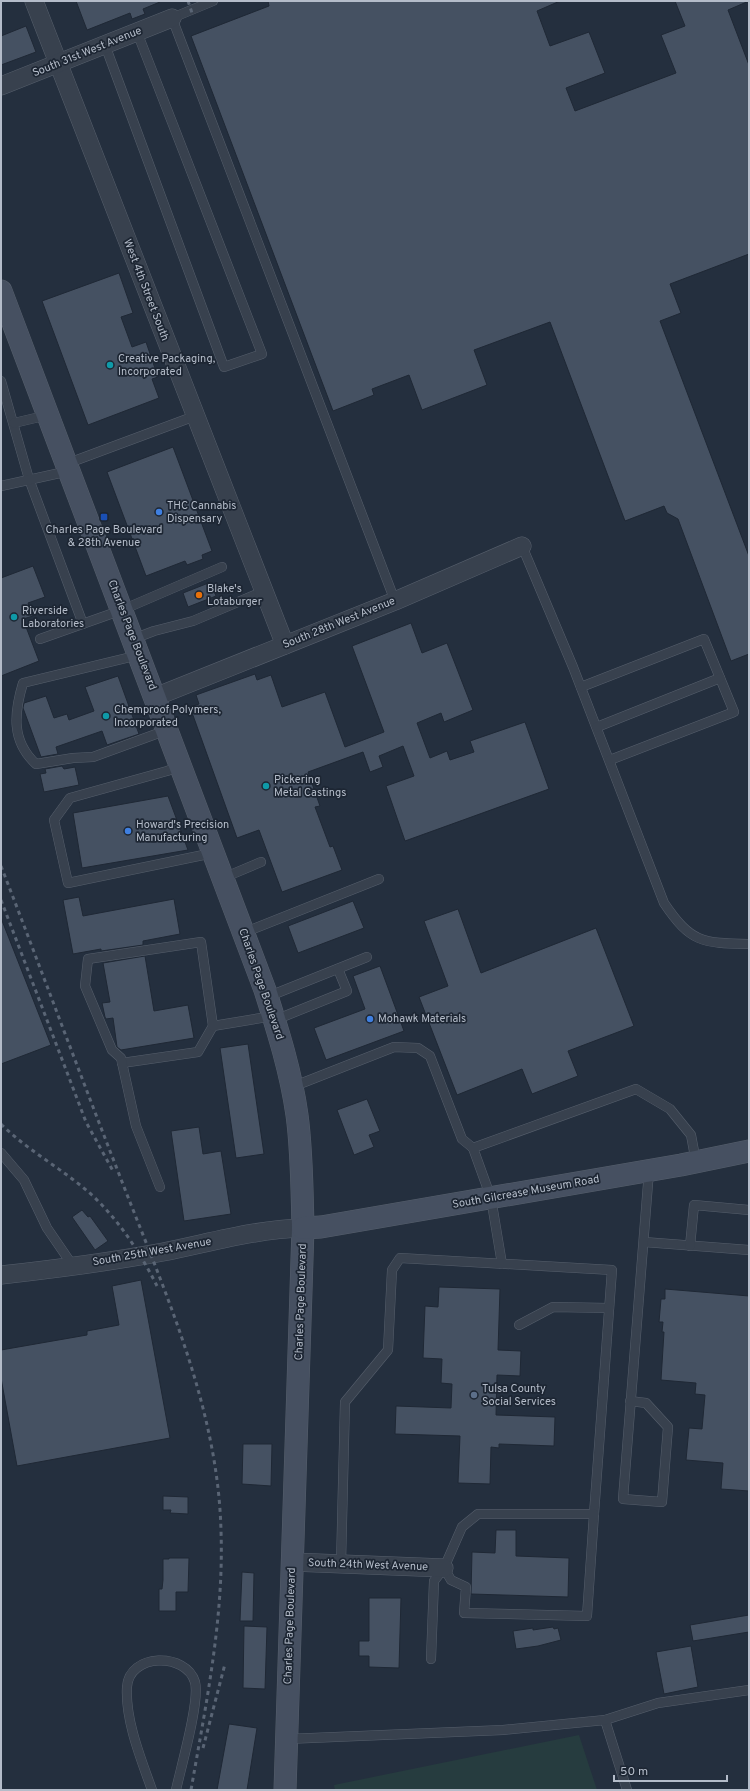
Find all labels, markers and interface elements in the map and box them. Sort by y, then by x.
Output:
street label: South 31st West Avenue [30,24,144,80]
street label: West 4th Street South [120,237,172,343]
place label: Creative Packaging, Incorporated [118,352,216,379]
marker: Creative Packaging, Incorporated [105,360,115,370]
place label: THC Cannabis Dispensary [167,499,236,526]
marker: THC Cannabis Dispensary [154,507,164,517]
marker: Charles Page Boulevard & 28th Avenue [99,512,109,522]
place label: Charles Page Boulevard & 28th Avenue [45,523,163,550]
street label: Charles Page Boulevard [104,578,160,692]
place label: Blake's Lotaburger [207,582,263,609]
marker: Blake's Lotaburger [194,590,204,600]
street label: South 28th West Avenue [281,594,397,652]
place label: Riverside Laboratories [22,604,84,631]
marker: Riverside Laboratories [9,612,19,622]
place label: Chemproof Polymers, Incorporated [114,703,221,730]
marker: Chemproof Polymers, Incorporated [101,711,111,721]
place label: Pickering Metal Castings [274,773,346,800]
marker: Pickering Metal Castings [261,781,271,791]
place label: Howard's Precision Manufacturing [136,818,229,845]
marker: Howard's Precision Manufacturing [123,826,133,836]
street label: Charles Page Boulevard [235,926,287,1042]
place label: Mohawk Materials [378,1012,466,1026]
marker: Mohawk Materials [365,1014,375,1024]
street label: South Gilcrease Museum Road [451,1172,601,1212]
street label: South 25th West Avenue [91,1235,213,1269]
street label: Charles Page Boulevard [292,1243,310,1361]
place label: Tulsa County Social Services [482,1382,556,1409]
marker: Tulsa County Social Services [469,1390,479,1400]
street label: South 24th West Avenue [308,1556,428,1574]
street label: Charles Page Boulevard [281,1567,299,1685]
scale bar [614,1757,727,1783]
text: 50 m [620,1764,648,1780]

